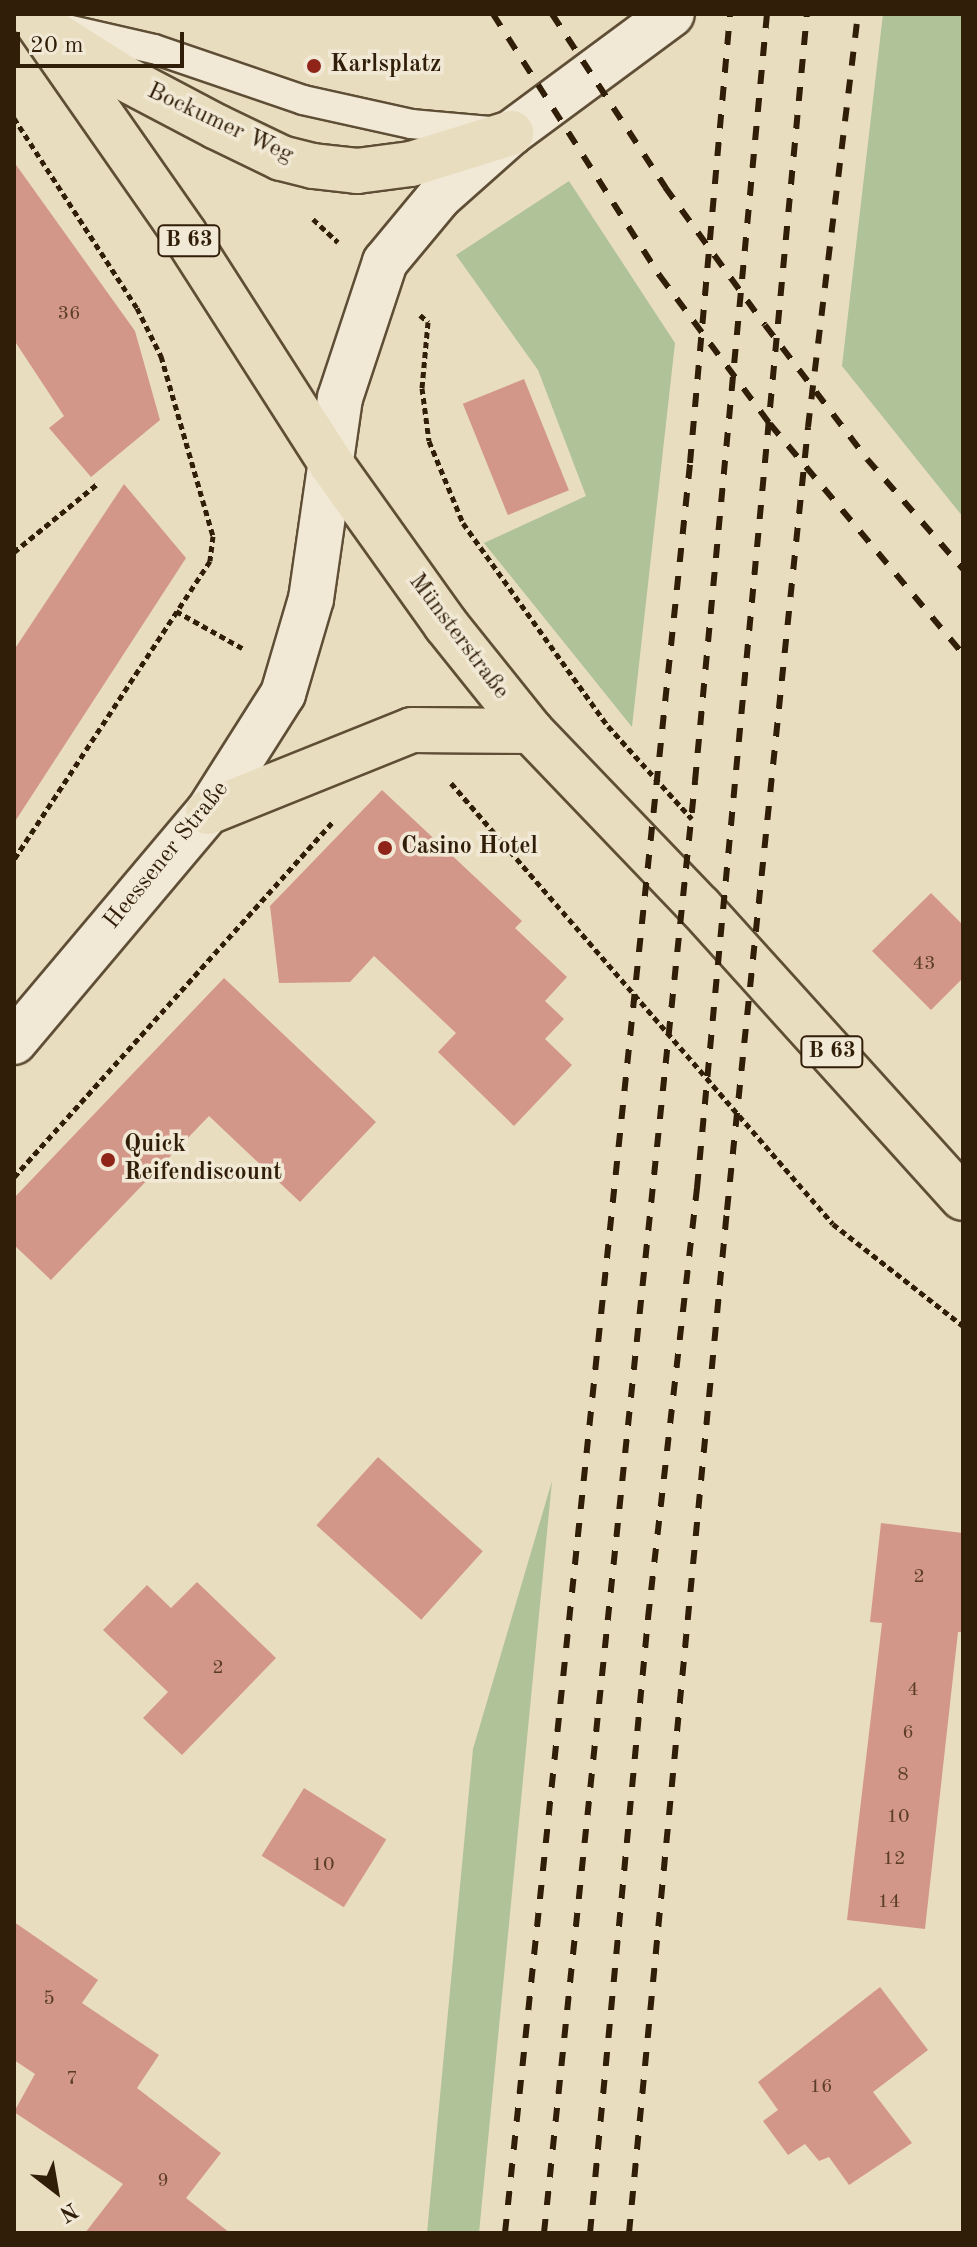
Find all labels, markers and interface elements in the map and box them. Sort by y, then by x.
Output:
scale bar [20,16,188,66]
text: 20 m [30,34,84,58]
place label: Karlsplatz [330,52,441,80]
marker: Karlsplatz [305,57,323,75]
street label: Bockumer Weg [142,78,298,170]
road number: B 63 [157,223,221,259]
house number: 36 [57,302,81,326]
street label: Münsterstraße [401,569,515,705]
street label: Heessener Straße [99,776,235,936]
place label: Casino Hotel [401,834,538,862]
marker: Casino Hotel [376,839,394,857]
house number: 43 [912,952,936,976]
road number: B 63 [800,1034,864,1070]
place label: Quick Reifendiscount [124,1132,282,1188]
marker: Quick Reifendiscount [99,1151,117,1169]
house number: 2 [913,1565,925,1589]
house number: 2 [212,1656,224,1680]
house number: 4 [907,1678,919,1702]
house number: 6 [902,1721,914,1745]
house number: 8 [897,1763,909,1787]
house number: 10 [886,1805,910,1829]
house number: 12 [882,1847,906,1871]
house number: 10 [311,1853,335,1877]
house number: 14 [877,1890,901,1914]
house number: 5 [43,1987,55,2011]
house number: 7 [66,2067,78,2091]
house number: 16 [809,2075,833,2099]
north arrow [16,2151,96,2231]
house number: 9 [157,2169,169,2193]
text: N [55,2198,81,2225]

